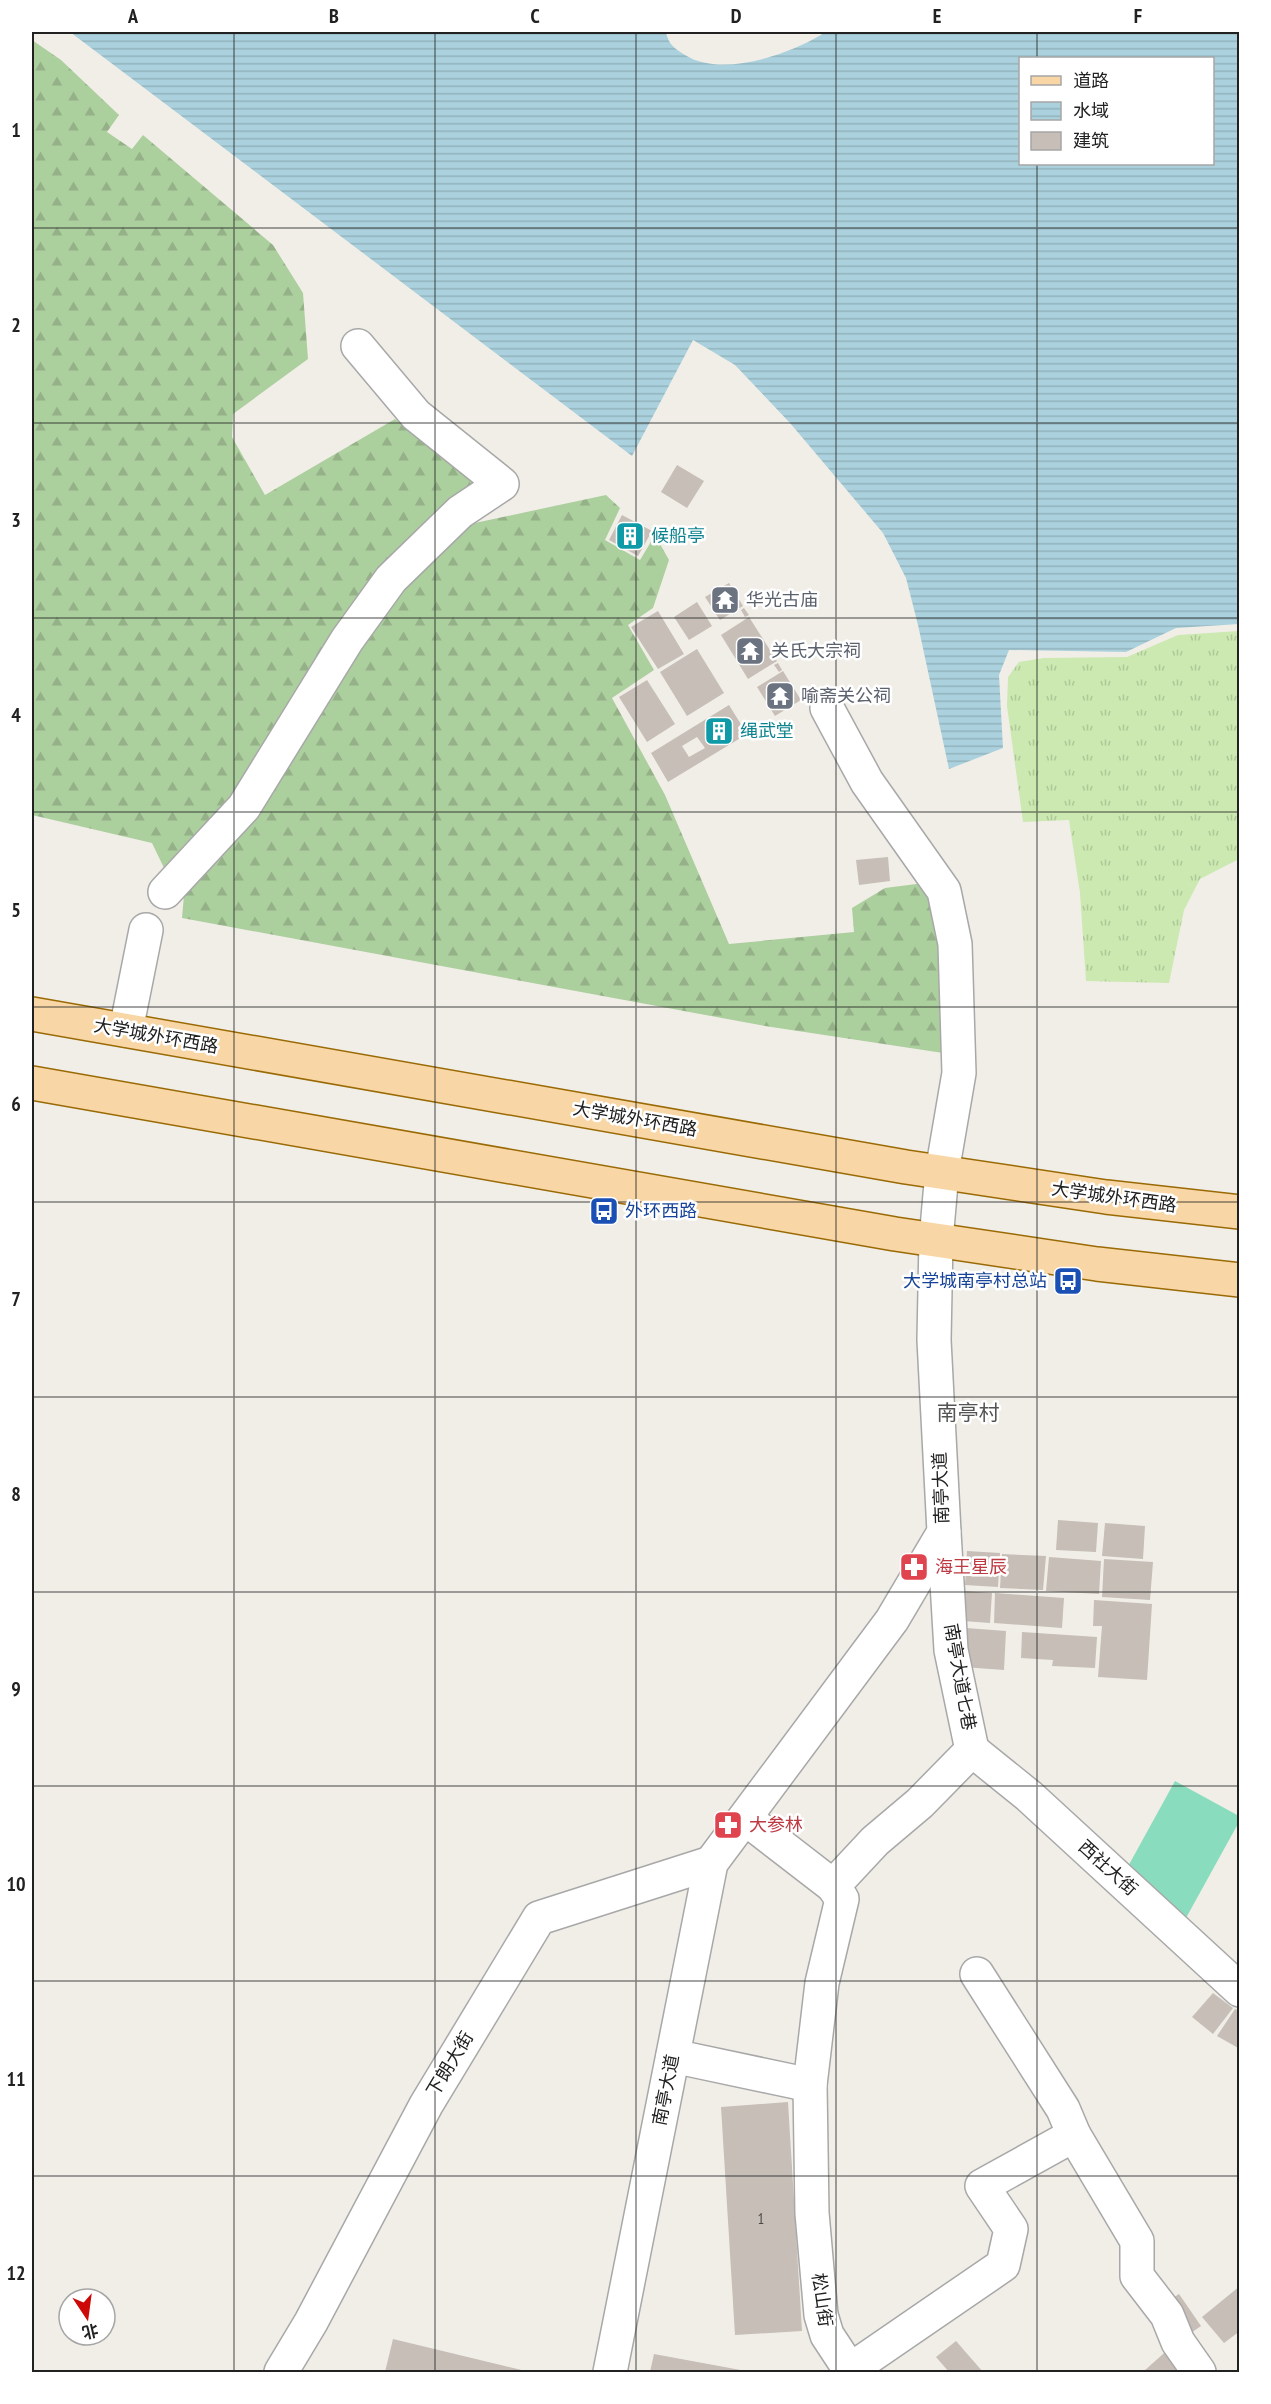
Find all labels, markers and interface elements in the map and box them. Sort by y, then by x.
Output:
text: A [127,3,139,29]
text: B [329,3,339,29]
text: C [530,3,540,29]
text: D [731,3,742,29]
text: E [933,3,941,29]
text: F [1134,3,1142,29]
legend [1019,57,1214,165]
text: 道路 [1073,69,1109,92]
text: 水域 [1073,99,1109,122]
text: 1 [11,117,21,143]
text: 建筑 [1073,129,1109,152]
text: 2 [11,312,21,338]
text: 3 [11,507,21,533]
building icon: 候船亭 [614,520,646,552]
place label: 候船亭 [651,524,705,547]
temple icon: 华光古庙 [709,584,741,616]
place label: 华光古庙 [746,588,818,611]
temple icon: 关氏大宗祠 [734,635,766,667]
place label: 关氏大宗祠 [771,639,861,662]
temple icon: 喻斋关公祠 [764,680,796,712]
place label: 喻斋关公祠 [801,684,891,707]
text: 4 [11,702,21,728]
building icon: 绳武堂 [703,715,735,747]
place label: 绳武堂 [740,719,794,742]
text: 5 [11,897,21,923]
street label: 大学城外环西路 [92,1013,220,1058]
text: 6 [11,1091,21,1117]
street label: 大学城外环西路 [571,1096,699,1141]
street label: 大学城外环西路 [1050,1176,1178,1217]
bus stop icon: 外环西路 [588,1195,620,1227]
place label: 外环西路 [625,1199,697,1222]
bus stop icon: 大学城南亭村总站 [1052,1265,1084,1297]
place label: 大学城南亭村总站 [903,1269,1047,1292]
text: 7 [11,1286,21,1312]
district label: 南亭村 [937,1399,1000,1426]
street label: 南亭大道 [928,1452,953,1524]
text: 8 [11,1481,21,1507]
pharmacy icon: 海王星辰 [898,1551,930,1583]
place label: 海王星辰 [935,1555,1007,1578]
street label: 南亭大道七巷 [940,1622,981,1732]
text: 9 [11,1676,21,1702]
pharmacy icon: 大参林 [712,1809,744,1841]
place label: 大参林 [749,1813,803,1836]
street label: 西社大街 [1074,1835,1143,1900]
text: 10 [6,1871,26,1897]
street label: 下朗大街 [421,2027,478,2101]
street label: 南亭大道 [647,2052,684,2127]
text: 11 [6,2066,26,2092]
house number: 1 [758,2209,764,2228]
text: 12 [6,2260,26,2286]
street label: 松山街 [807,2272,838,2328]
north arrow [57,2287,117,2347]
text: 北 [80,2320,100,2343]

